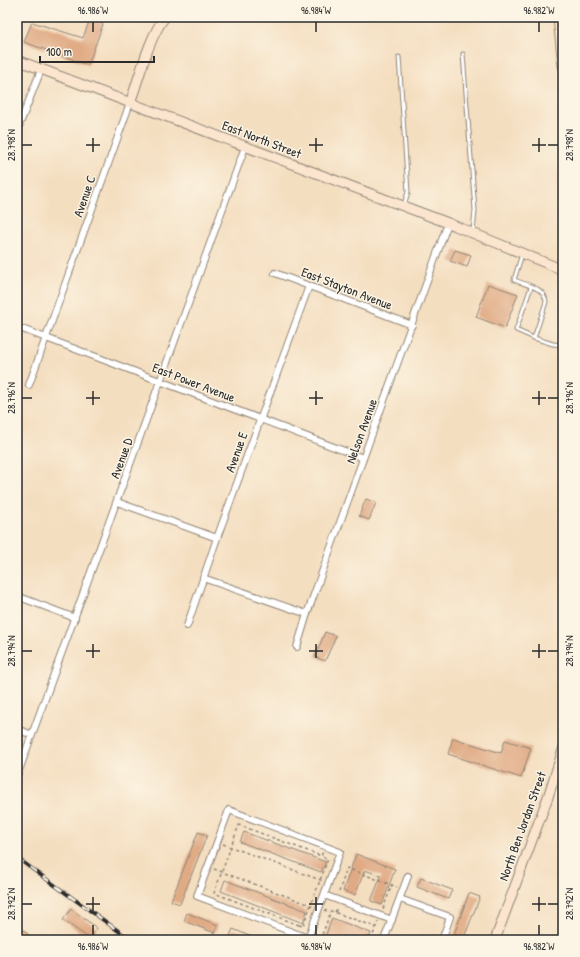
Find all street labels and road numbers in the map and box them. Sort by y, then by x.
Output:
street label: East North Street [220,116,305,163]
street label: Avenue C [68,173,100,219]
street label: East Stayton Avenue [299,262,395,314]
street label: East Power Avenue [150,358,238,406]
street label: Nelson Avenue [341,396,381,466]
street label: Avenue E [220,429,252,475]
street label: Avenue D [105,434,137,481]
street label: North Ben Jordan Street [494,768,550,883]

